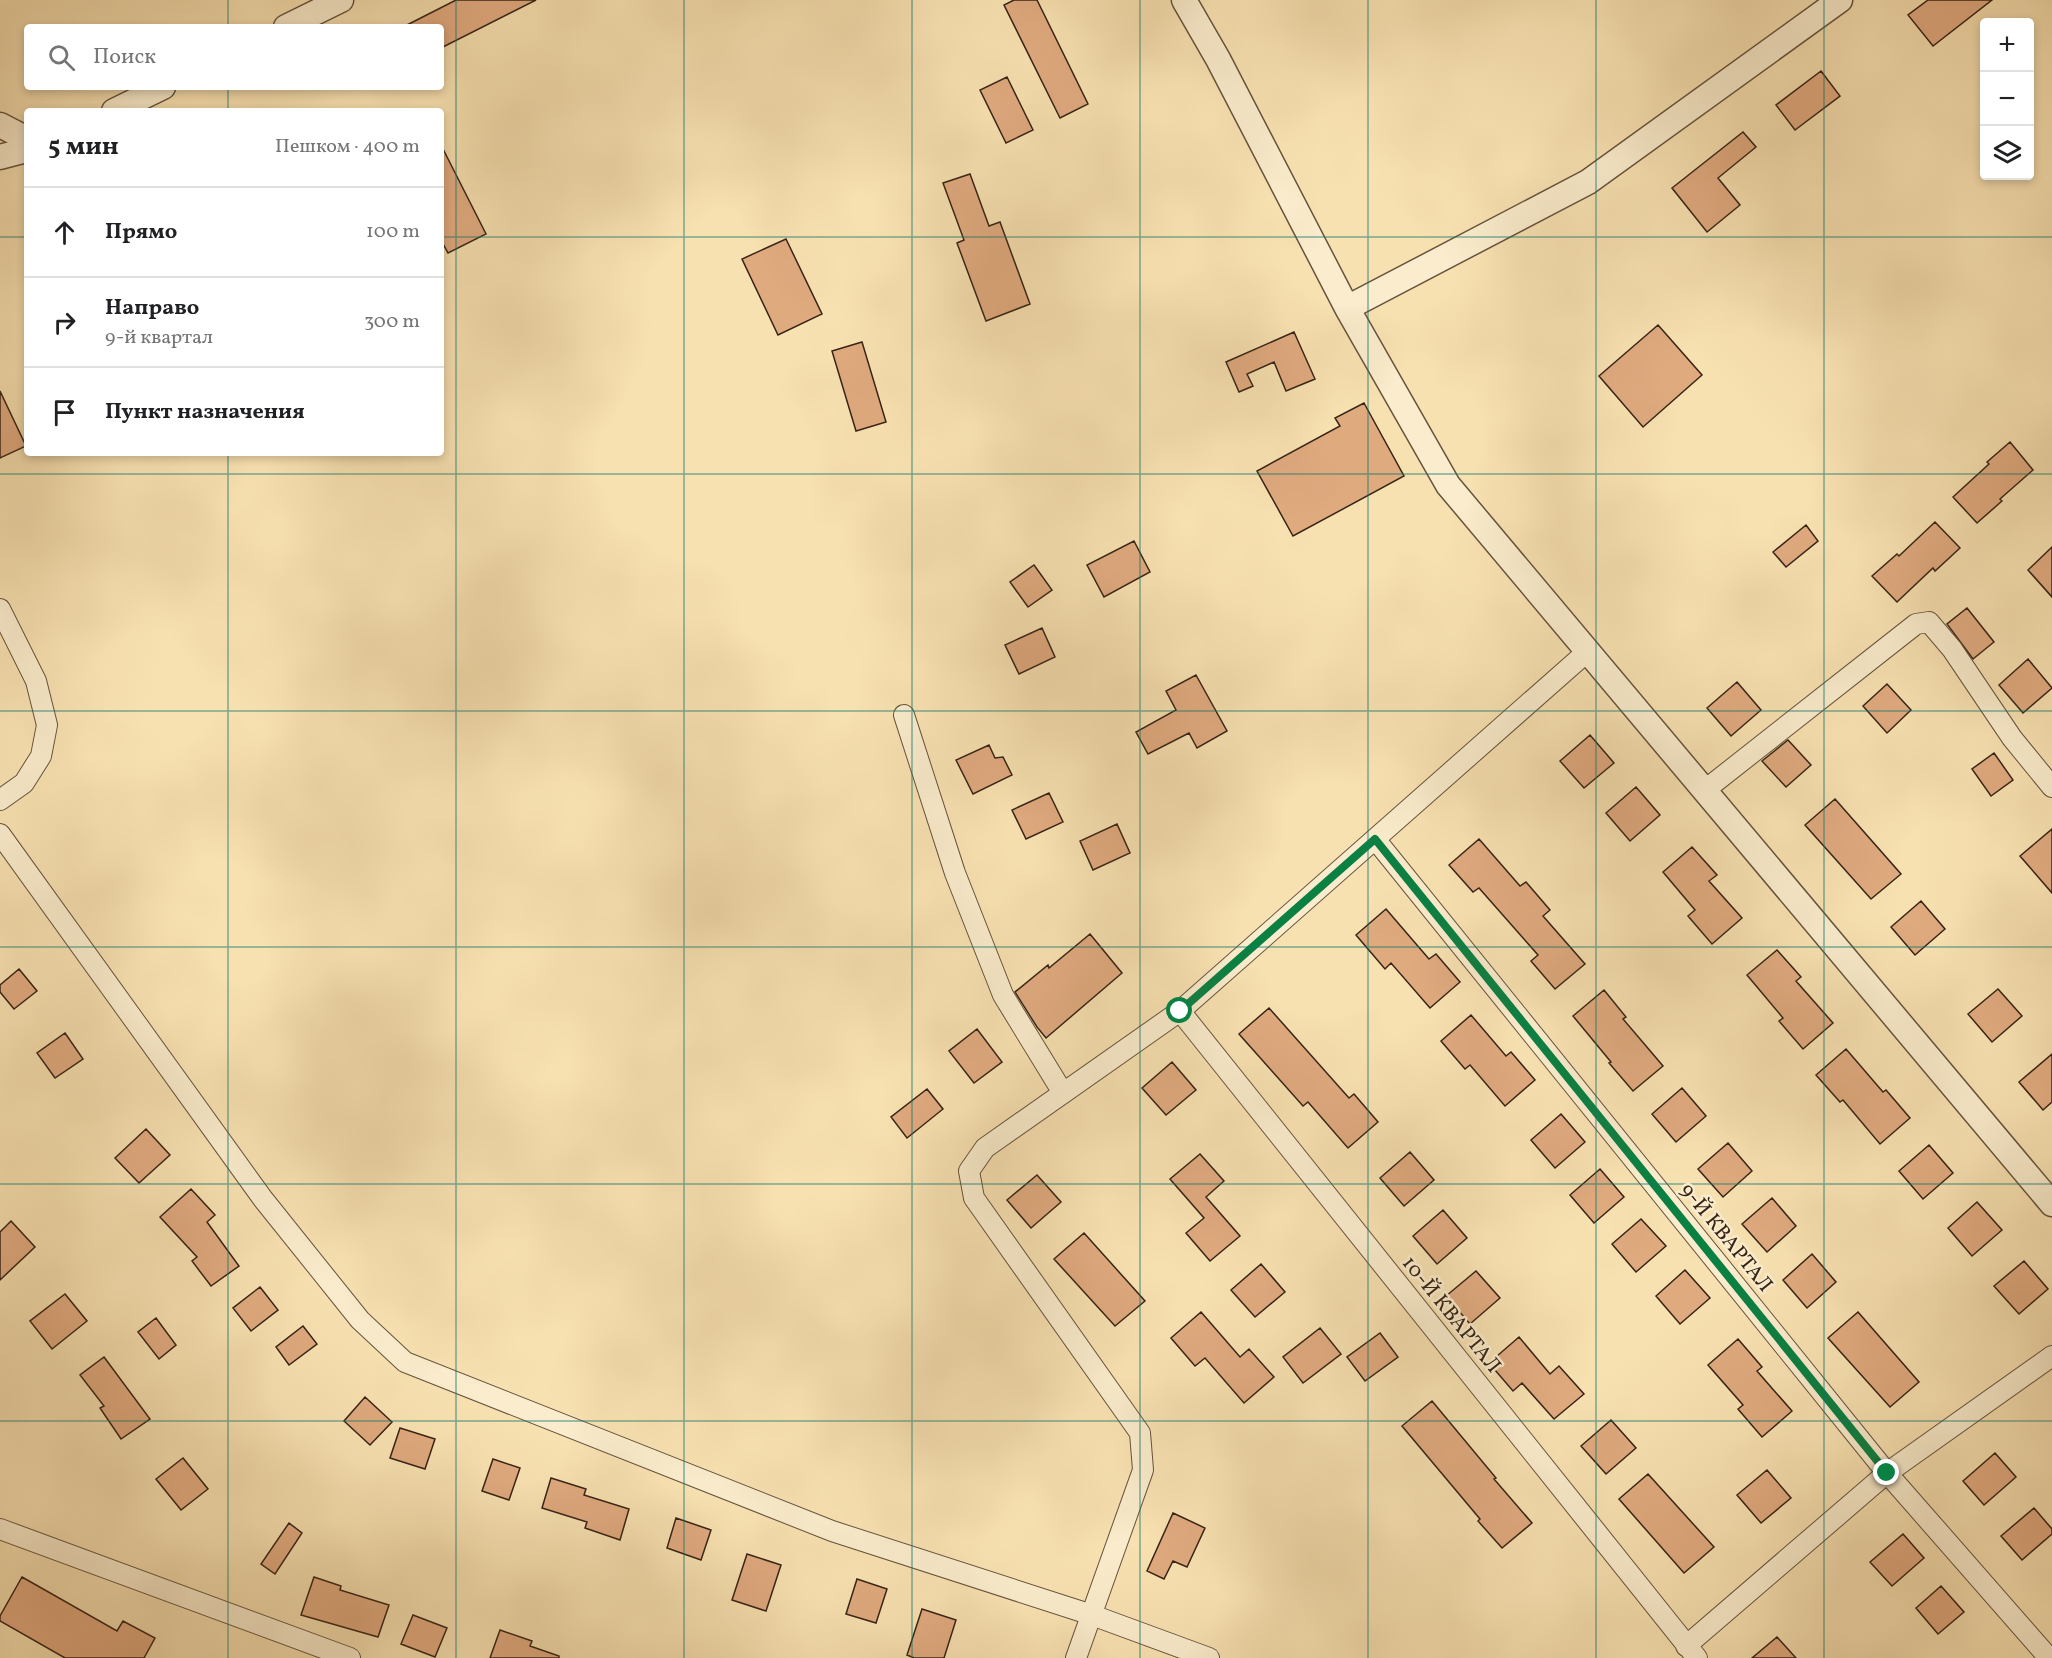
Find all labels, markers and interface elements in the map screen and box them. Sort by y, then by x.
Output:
map controls [1980,18,2034,180]
button: + [1980,18,2034,72]
search box [24,24,444,90]
icon: search [45,41,78,74]
text: Поиск [93,42,156,73]
button: − [1980,72,2034,126]
button: layers [1980,126,2034,180]
text: 5 мин [48,129,119,165]
text: Пешком · 400 m [275,133,420,161]
icon: ahead [48,216,81,249]
text: Прямо [105,217,177,248]
text: 100 m [366,218,420,246]
text: Направо [105,293,199,324]
icon: right [48,306,81,339]
text: 300 m [364,308,420,336]
text: 9-й квартал [105,324,213,352]
icon: arrive [48,396,81,429]
text: Пункт назначения [105,397,305,428]
route start [1166,997,1192,1023]
street label: 9-Й КВАРТАЛ [1673,1177,1779,1299]
street label: 10-Й КВАРТАЛ [1395,1250,1507,1380]
route end [1873,1459,1899,1485]

